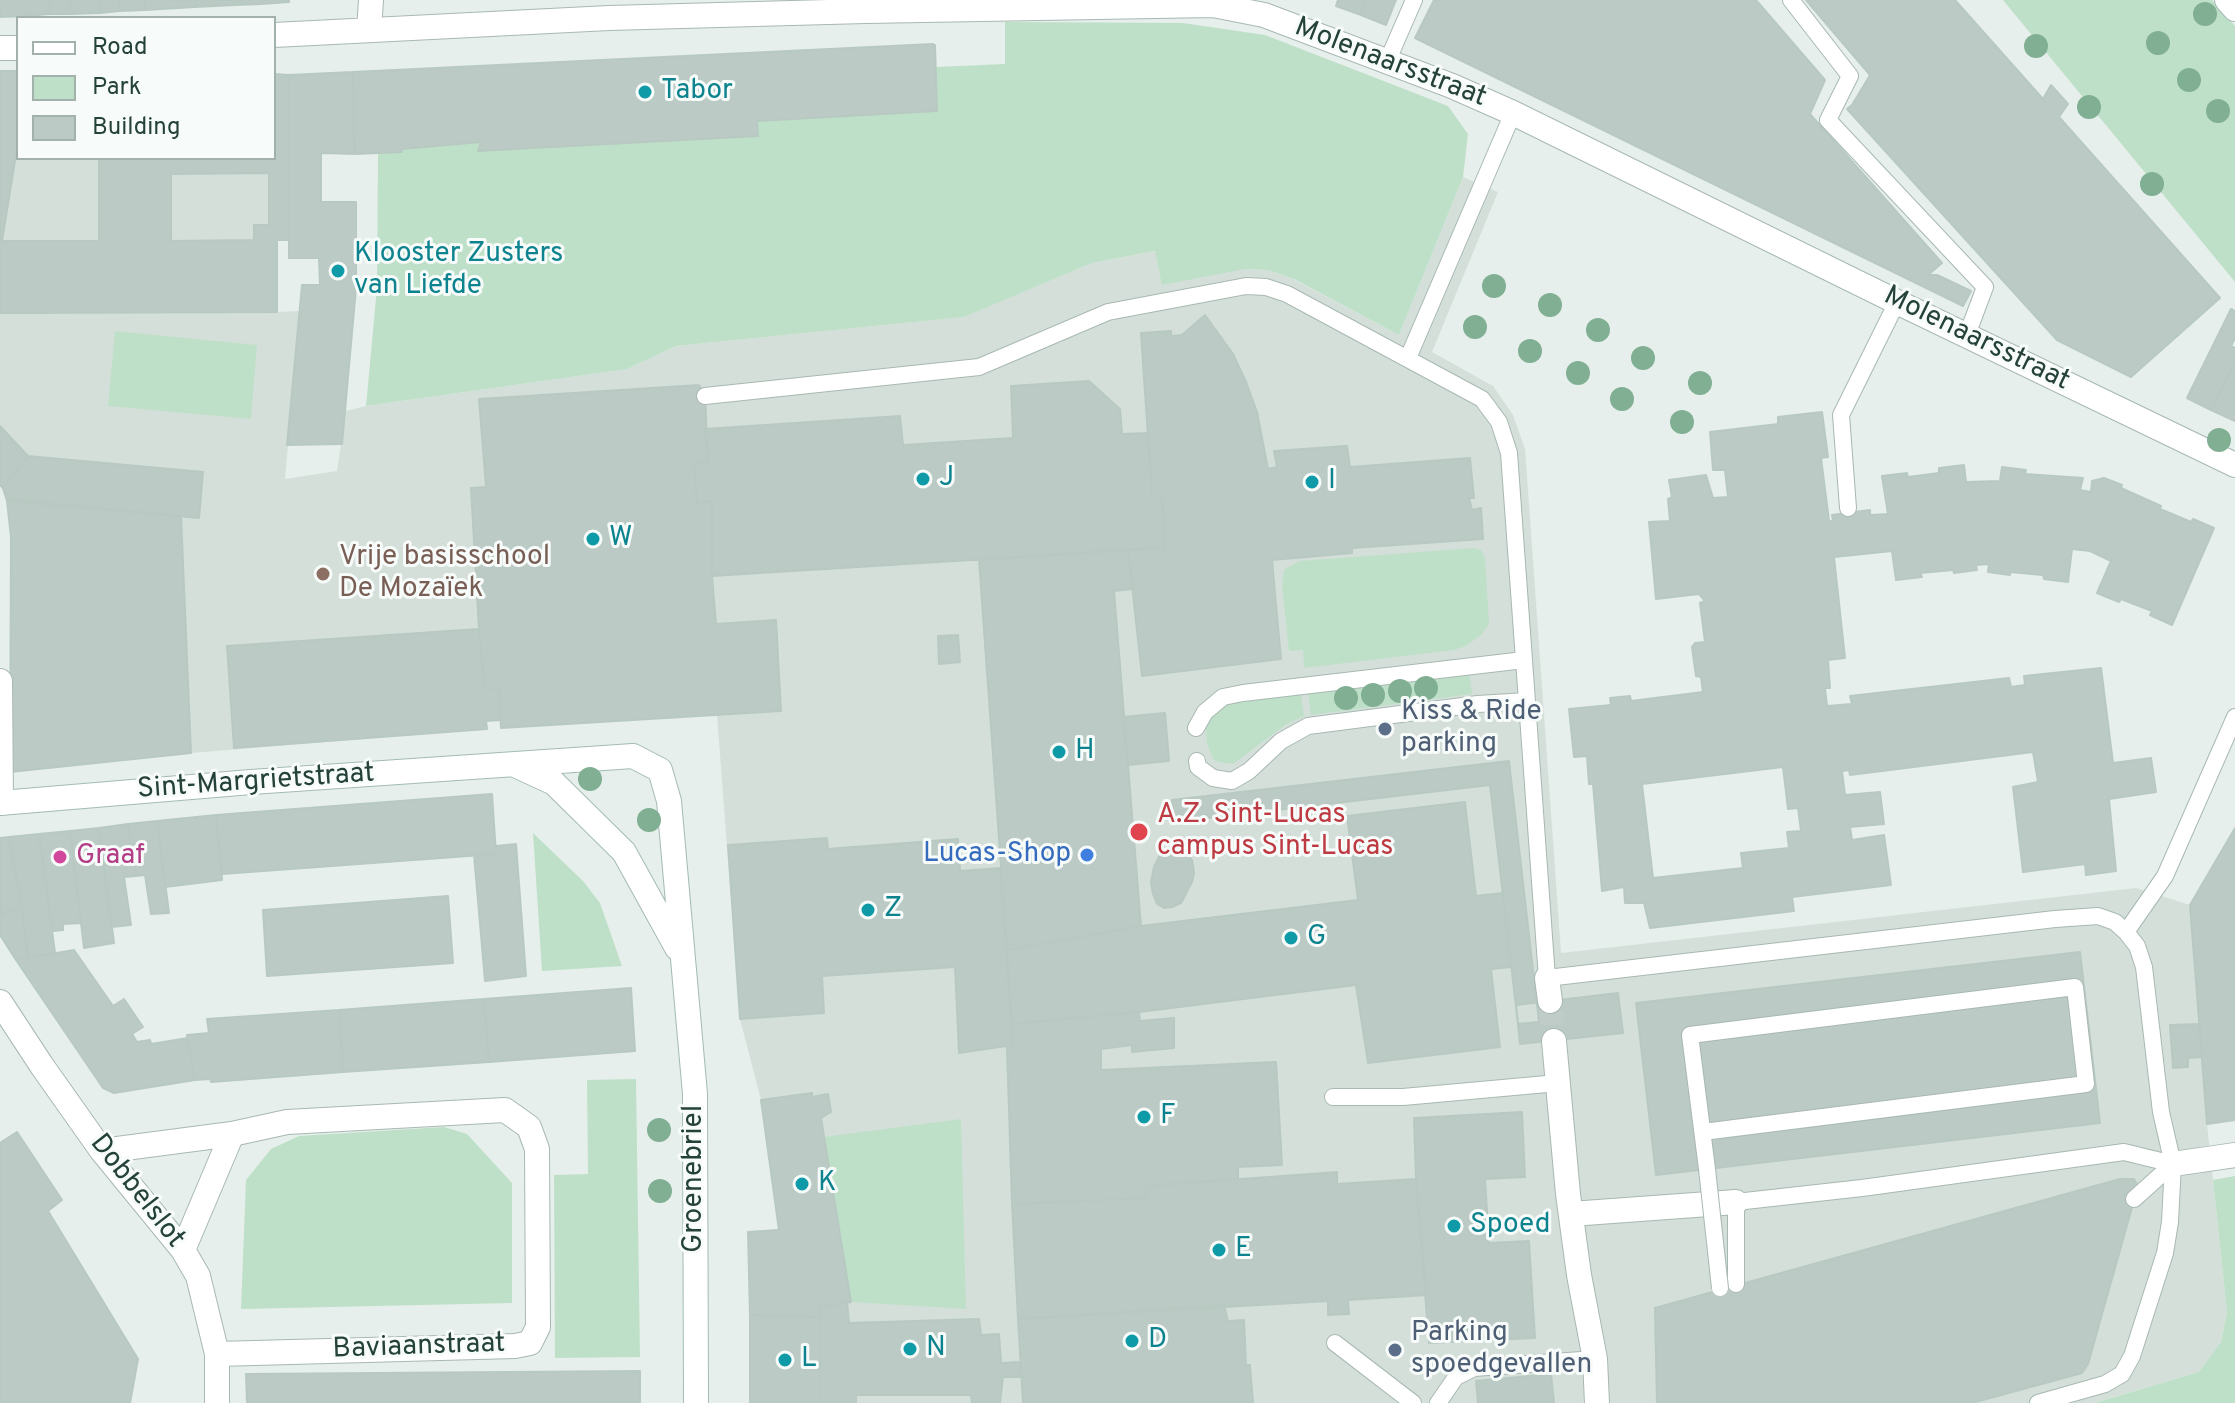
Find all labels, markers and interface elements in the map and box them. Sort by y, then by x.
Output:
street label: Molenaarsstraat [1289,12,1491,116]
legend [16,16,276,160]
text: Road [92,33,148,63]
text: Park [92,73,142,103]
place label: Tabor [661,75,733,109]
marker: Tabor [636,83,654,101]
text: Building [92,113,181,143]
place label: Klooster Zusters van Liefde [354,238,563,304]
marker: Klooster Zusters van Liefde [329,262,347,280]
street label: Molenaarsstraat [1877,280,2075,400]
place label: J [939,462,954,496]
place label: I [1328,465,1336,499]
marker: J [914,470,932,488]
marker: I [1303,473,1321,491]
place label: W [609,522,633,556]
marker: W [584,530,602,548]
place label: Vrije basisschool De Mozaïek [339,541,550,607]
marker: Vrije basisschool De Mozaïek [314,565,332,583]
place label: Kiss & Ride parking [1401,696,1542,762]
marker: Kiss & Ride parking [1376,720,1394,738]
place label: H [1075,735,1095,769]
marker: H [1050,743,1068,761]
street label: Sint-Margrietstraat [136,758,376,808]
place label: A.Z. Sint-Lucas campus Sint-Lucas [1157,799,1393,865]
marker: A.Z. Sint-Lucas campus Sint-Lucas [1128,821,1150,843]
place label: Lucas-Shop [923,838,1071,872]
place label: Graaf [76,840,145,874]
marker: Lucas-Shop [1078,846,1096,864]
marker: Graaf [51,848,69,866]
place label: Z [884,893,902,927]
marker: Z [859,901,877,919]
place label: G [1307,921,1326,955]
marker: G [1282,929,1300,947]
place label: F [1160,1100,1176,1134]
street label: Groenebriel [678,1105,712,1253]
marker: F [1135,1108,1153,1126]
street label: Dobbelslot [81,1128,191,1256]
place label: K [818,1167,836,1201]
marker: K [793,1175,811,1193]
place label: Spoed [1470,1209,1550,1243]
marker: Spoed [1445,1217,1463,1235]
place label: E [1235,1233,1252,1267]
marker: E [1210,1241,1228,1259]
place label: Parking spoedgevallen [1411,1317,1592,1383]
place label: D [1148,1324,1167,1358]
street label: Baviaanstraat [332,1328,506,1368]
place label: N [926,1332,946,1366]
marker: D [1123,1332,1141,1350]
marker: N [901,1340,919,1358]
marker: Parking spoedgevallen [1386,1341,1404,1359]
place label: L [801,1343,817,1377]
marker: L [776,1351,794,1369]

